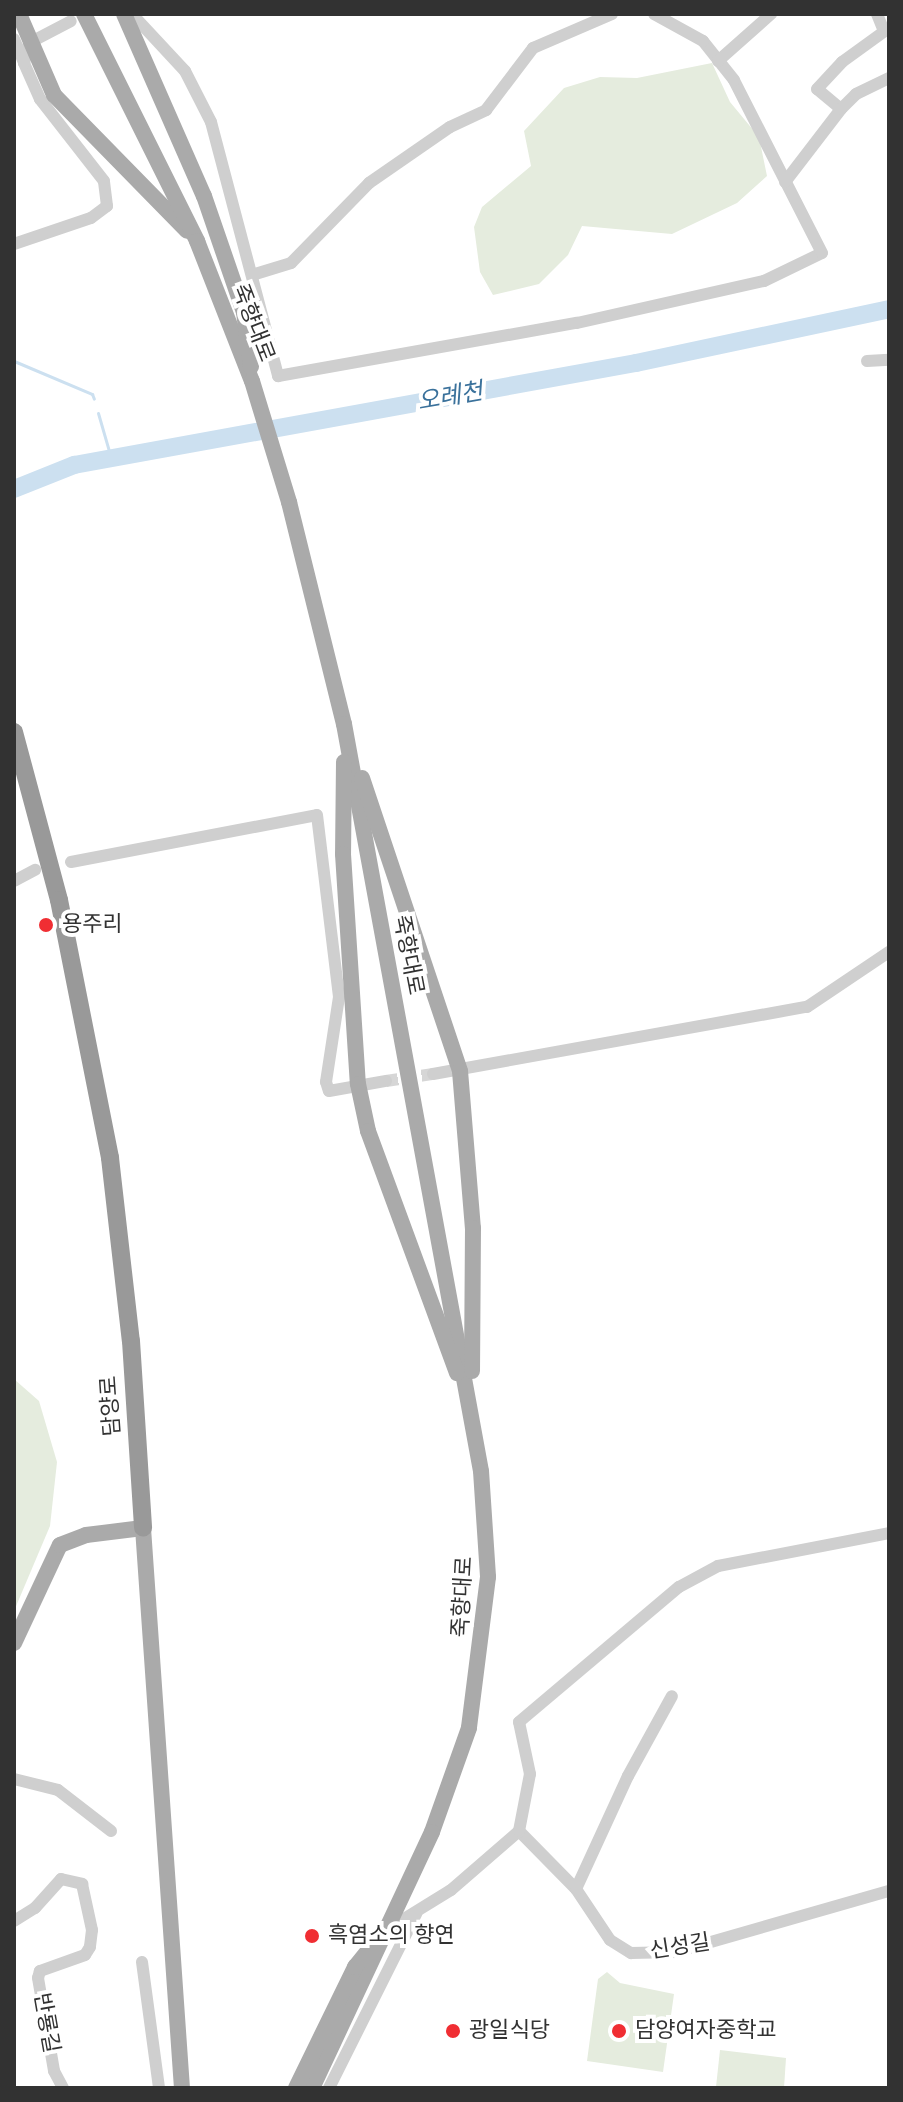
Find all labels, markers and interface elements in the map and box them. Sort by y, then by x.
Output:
street label: 죽향대로 [226,280,280,366]
water label: 오례천 [415,377,485,417]
place label: 용주리 [62,912,123,938]
street label: 죽향대로 [387,913,429,997]
marker: 용주리 [37,916,55,934]
street label: 담양로 [96,1375,126,1437]
street label: 죽향대로 [448,1556,478,1638]
place label: 흑염소의 향연 [328,1923,455,1949]
marker: 흑염소의 향연 [303,1927,321,1945]
street label: 신성길 [648,1929,712,1965]
street label: 반룡길 [28,1991,64,2055]
place label: 광일식당 [469,2018,550,2044]
place label: 담양여자중학교 [635,2018,777,2044]
marker: 광일식당 [444,2022,462,2040]
marker: 담양여자중학교 [610,2022,628,2040]

